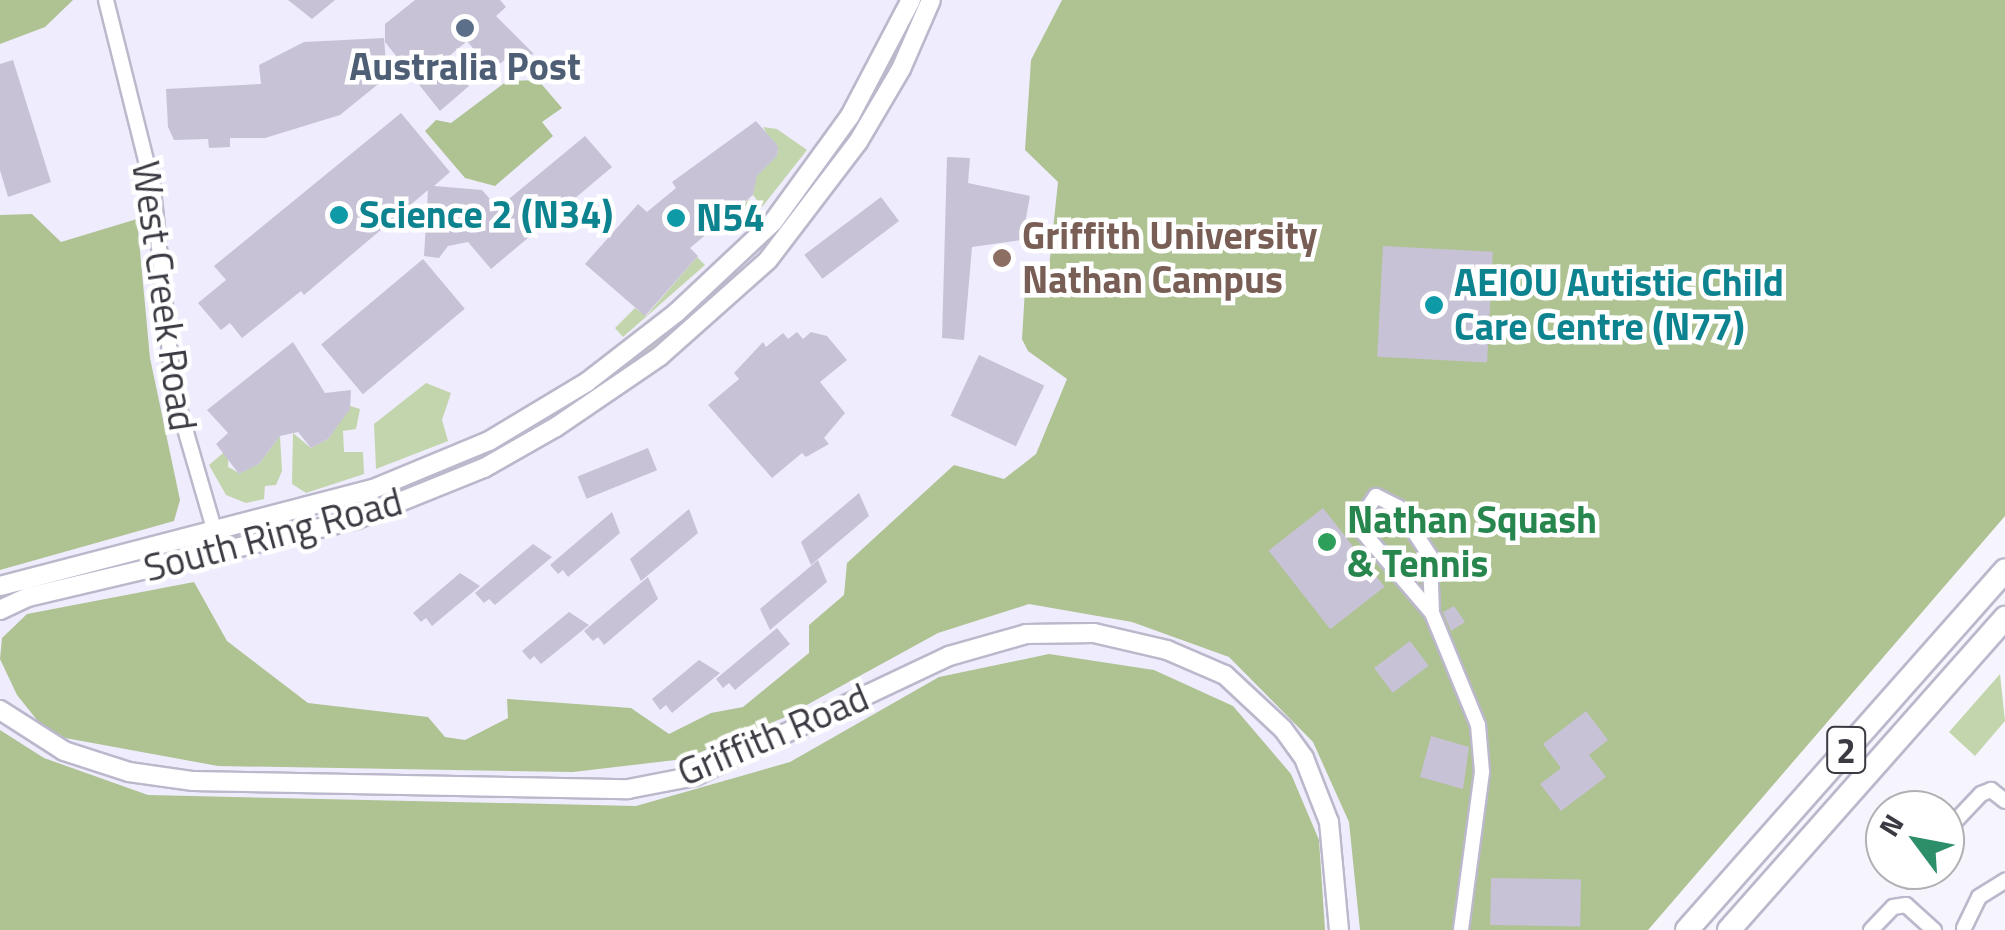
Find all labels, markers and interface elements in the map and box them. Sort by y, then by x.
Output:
marker: Australia Post [454,17,476,39]
place label: Australia Post [349,44,581,90]
street label: West Creek Road [122,158,206,434]
place label: Science 2 (N34) [359,192,613,238]
place label: N54 [696,195,765,241]
marker: Science 2 (N34) [328,204,350,226]
marker: N54 [665,207,687,229]
place label: Griffith University Nathan Campus [1022,213,1318,302]
marker: Griffith University Nathan Campus [991,247,1013,269]
place label: AEIOU Autistic Child Care Centre (N77) [1454,260,1784,350]
marker: AEIOU Autistic Child Care Centre (N77) [1423,294,1445,316]
street label: South Ring Road [139,479,407,591]
place label: Nathan Squash & Tennis [1347,497,1597,586]
marker: Nathan Squash & Tennis [1316,531,1338,553]
street label: Griffith Road [671,674,875,796]
road number: 2 [1826,720,1866,780]
north arrow [1865,790,1965,890]
text: N [1867,805,1914,845]

